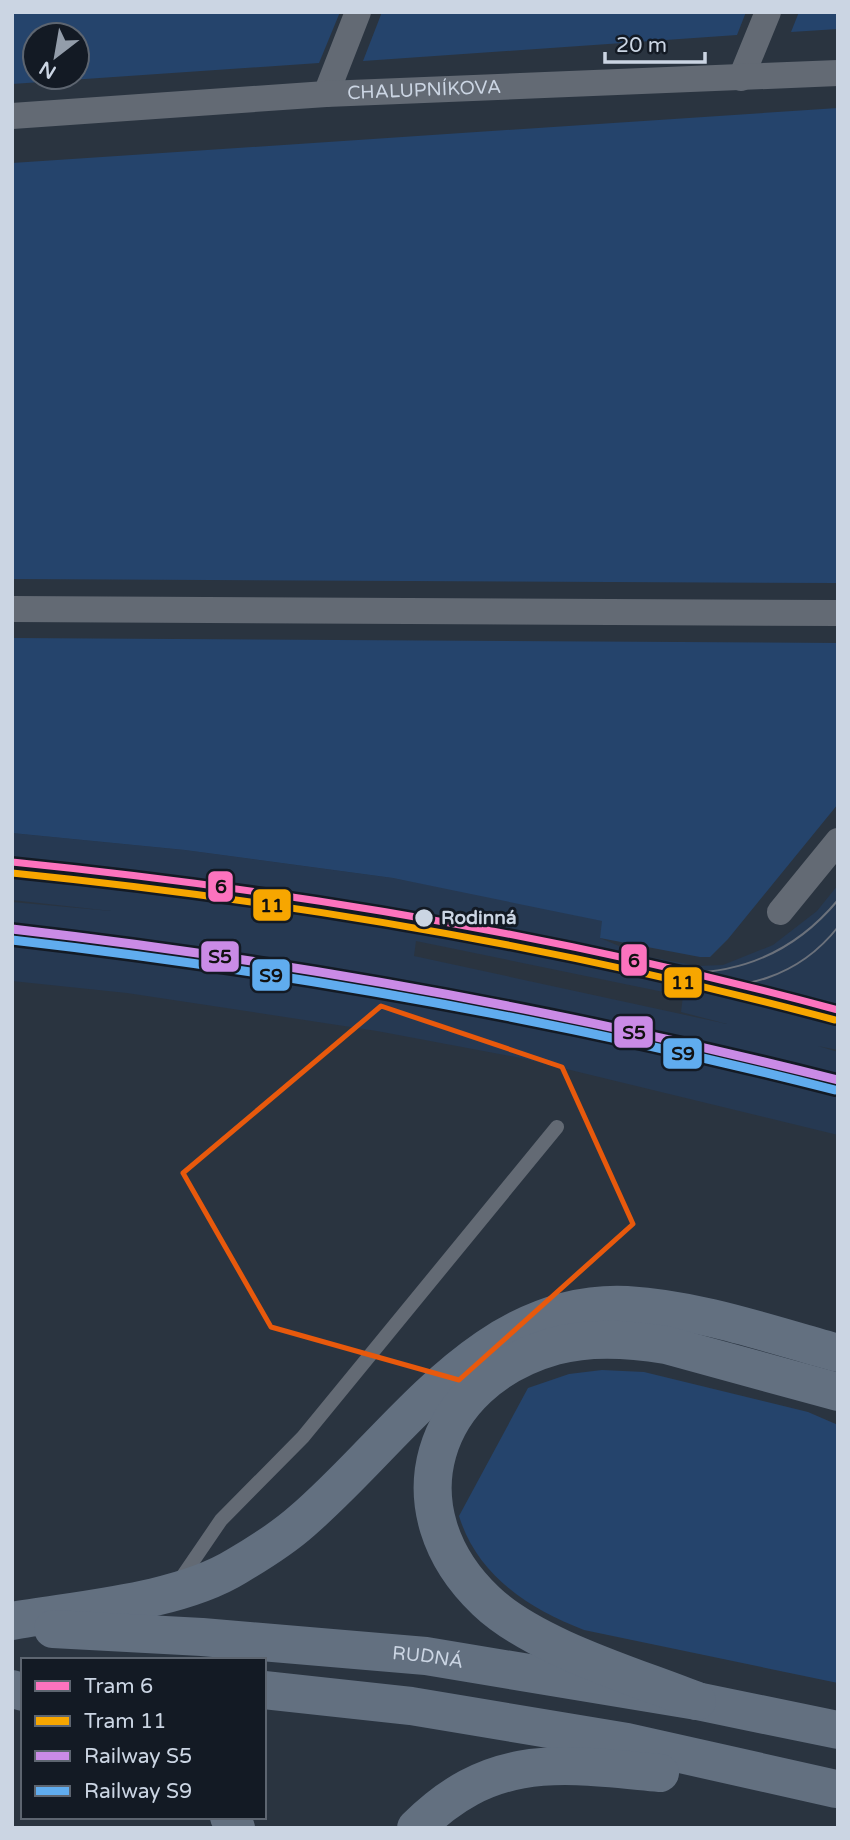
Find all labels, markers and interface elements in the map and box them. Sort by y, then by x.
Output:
north arrow [21,21,91,91]
scale bar [605,21,705,65]
text: 20 m [616,33,667,58]
text: N [36,56,60,83]
street label: CHALUPNÍKOVA [347,76,502,104]
line badge: 6 [207,870,234,903]
text: 6 [215,876,227,898]
line badge: 11 [252,888,292,922]
text: 11 [260,895,284,917]
marker: Rodinná [413,907,435,929]
place label: Rodinná [441,907,517,929]
line badge: S5 [200,940,240,973]
line badge: 6 [620,943,648,977]
text: S5 [208,946,232,968]
text: 6 [628,950,640,972]
line badge: S9 [251,958,291,992]
text: S9 [259,965,283,987]
line badge: 11 [663,966,703,999]
text: 11 [671,972,695,994]
line badge: S5 [613,1015,654,1049]
text: S5 [622,1022,646,1044]
line badge: S9 [662,1037,703,1070]
text: S9 [671,1043,695,1065]
street label: RUDNÁ [391,1642,465,1673]
legend [21,1658,266,1819]
text: Tram 6 [84,1674,153,1699]
text: Tram 11 [84,1709,167,1734]
text: Railway S5 [84,1744,192,1769]
text: Railway S9 [84,1779,192,1804]

